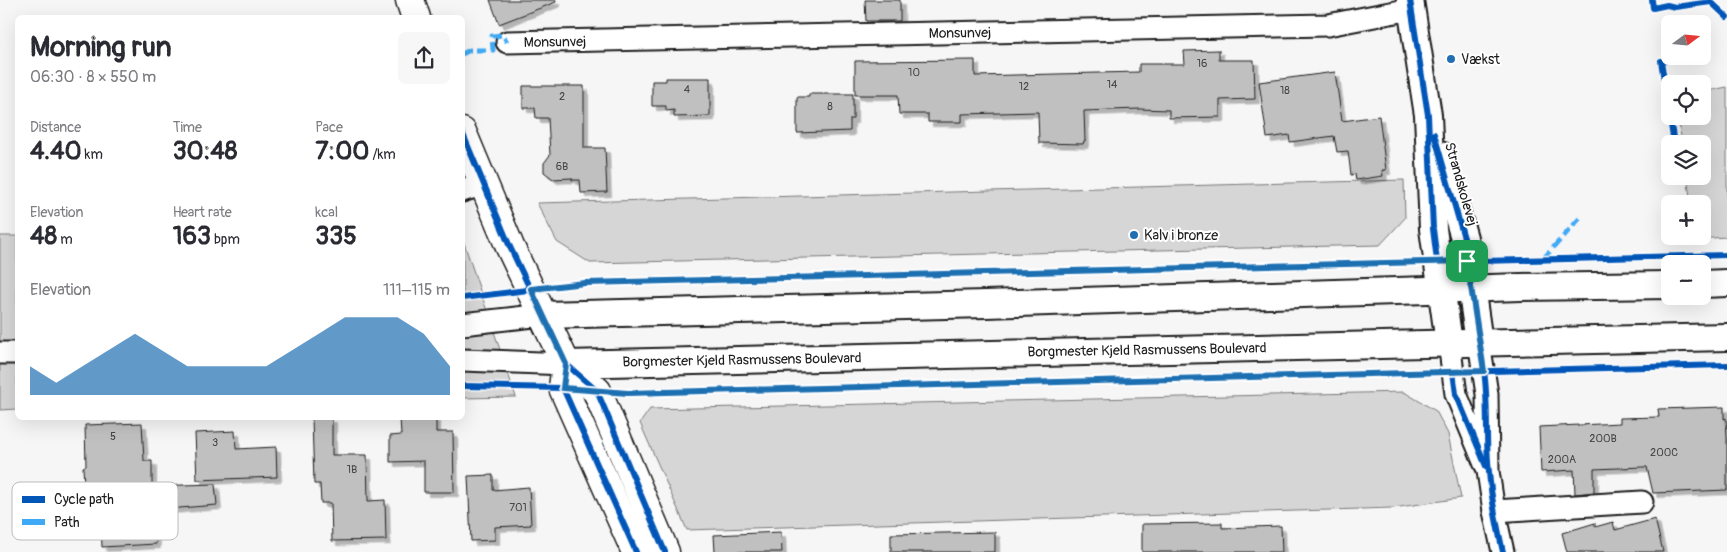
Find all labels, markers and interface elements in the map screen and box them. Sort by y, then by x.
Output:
north arrow [1661,15,1711,65]
map controls [1661,15,1711,305]
street label: Monsunvej [929,24,991,42]
text: Morning run [30,30,172,65]
button: share [398,32,450,84]
street label: Monsunvej [524,33,586,51]
place label: Vækst [1461,51,1500,68]
marker: Vækst [1445,53,1457,65]
house number: 16 [1197,57,1207,70]
house number: 10 [908,66,920,79]
text: 06:30 · 8 × 550 m [30,67,156,87]
button: locate [1661,75,1711,125]
house number: 14 [1107,78,1118,91]
house number: 12 [1019,80,1029,93]
house number: 4 [684,83,691,96]
house number: 18 [1280,84,1290,97]
house number: 2 [559,90,565,103]
house number: 8 [827,100,833,113]
text: Distance [30,119,81,136]
text: Time [173,119,202,136]
text: Pace [315,119,343,136]
button: layers [1661,135,1711,185]
text: 4.40 [30,136,82,167]
text: 30:48 [173,136,237,167]
text: 7:00 [315,136,369,167]
street label: Strandskolevej [1441,140,1481,228]
text: km [82,146,103,163]
text: /km [369,146,396,163]
house number: 6B [556,160,568,173]
button: + [1661,195,1711,245]
text: Elevation [30,204,83,221]
text: Heart rate [173,204,232,221]
text: kcal [315,204,338,221]
text: 48 [30,221,57,252]
text: 163 [173,221,211,252]
text: 335 [315,221,357,252]
place label: Kalv i bronze [1144,227,1218,244]
marker: Kalv i bronze [1128,229,1140,241]
text: m [57,231,73,248]
text: bpm [211,231,240,248]
pin [1446,240,1488,282]
icon: arrive [1453,247,1481,275]
button: − [1661,255,1711,305]
text: Elevation [30,280,91,300]
text: 111–115 m [383,280,450,300]
street label: Borgmester Kjeld Rasmussens Boulevard [1027,339,1267,361]
street label: Borgmester Kjeld Rasmussens Boulevard [622,349,862,371]
house number: 5 [110,430,116,443]
house number: 200B [1589,432,1617,445]
house number: 3 [212,436,218,449]
house number: 200C [1650,446,1678,459]
house number: 200A [1548,453,1576,466]
house number: 1B [347,463,357,476]
legend [12,482,178,540]
text: Cycle path [54,491,114,508]
house number: 701 [509,501,527,514]
text: Path [54,514,79,531]

